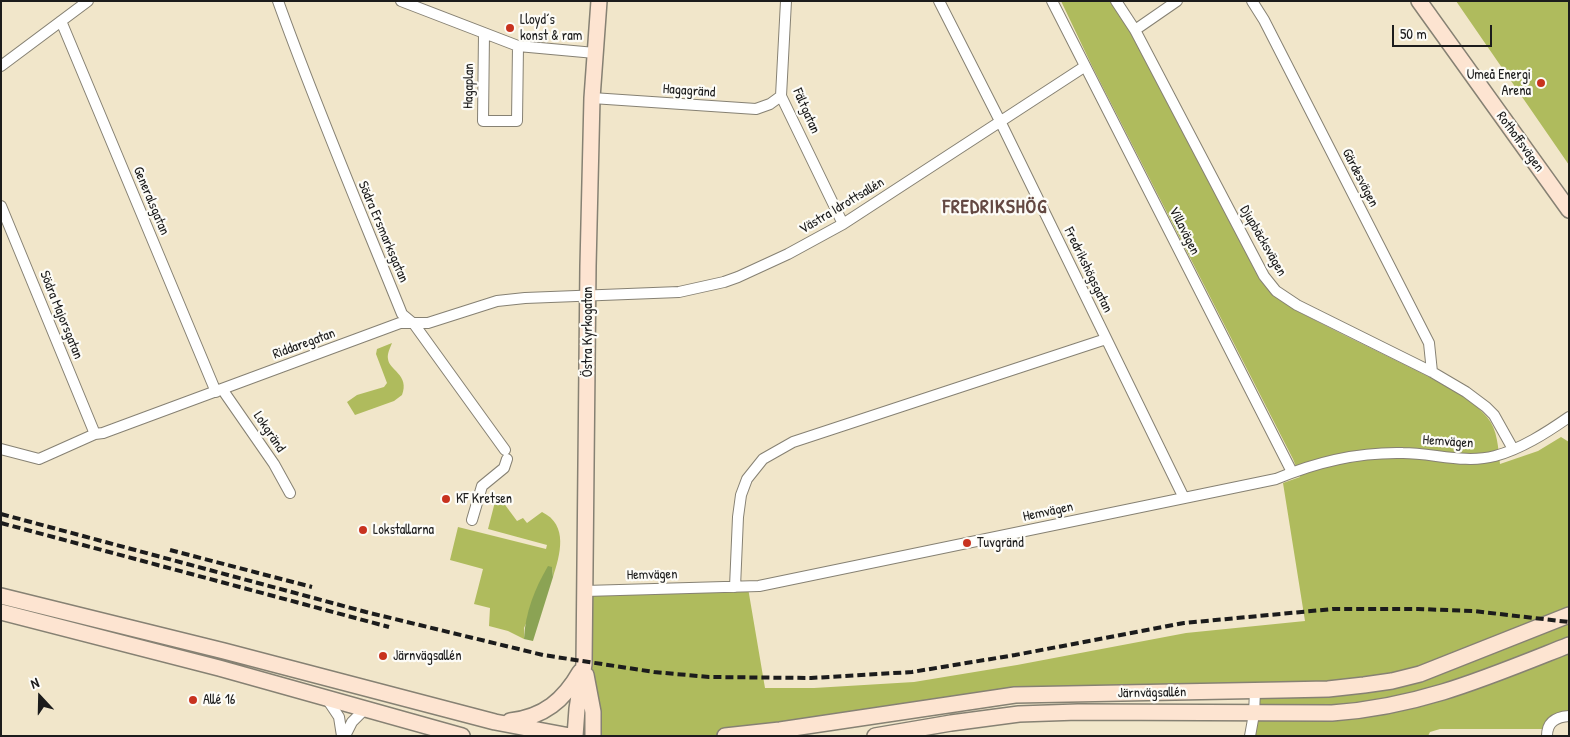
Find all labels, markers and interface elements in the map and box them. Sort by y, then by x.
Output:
place label: Lloyd´s konst & ram [520,12,582,44]
scale bar [1395,15,1495,47]
marker: Lloyd´s konst & ram [504,22,516,34]
text: 50 m [1400,23,1427,44]
street label: Hagaplan [460,63,478,109]
place label: Umeå Energi Arena [1467,67,1531,100]
marker: Umeå Energi Arena [1535,77,1547,89]
street label: Hagagränd [662,81,716,101]
street label: Fältgatan [789,86,823,136]
street label: Rothoffsvägen [1493,109,1547,175]
street label: Gärdesvägen [1338,146,1382,210]
street label: Generalsgatan [129,164,173,238]
street label: Västra Idrottsallén [797,174,887,238]
street label: Södra Ersmarksgatan [354,179,412,285]
district label: FREDRIKSHÖG [941,197,1049,219]
street label: Djupbäcksvägen [1236,203,1290,279]
street label: Villavägen [1165,204,1203,258]
street label: Fredrikshögsgatan [1060,225,1116,315]
street label: Södra Majorsgatan [36,269,86,361]
street label: Östra Kyrkogatan [580,287,596,377]
street label: Riddaregatan [270,325,338,363]
street label: Lokgränd [249,408,289,456]
street label: Hemvägen [1422,432,1474,452]
place label: KF Kretsen [456,491,512,507]
marker: KF Kretsen [440,493,452,505]
street label: Hemvägen [1021,498,1075,526]
place label: Lokstallarna [373,522,434,538]
marker: Lokstallarna [357,524,369,536]
place label: Tuvgränd [977,535,1024,551]
marker: Tuvgränd [961,537,973,549]
street label: Hemvägen [626,566,678,584]
place label: Järnvägsallén [393,648,462,664]
marker: Järnvägsallén [377,650,389,662]
north arrow [15,672,65,722]
text: N [28,672,41,693]
street label: Järnvägsallén [1118,684,1186,702]
place label: Allé 16 [203,692,235,708]
marker: Allé 16 [187,694,199,706]

